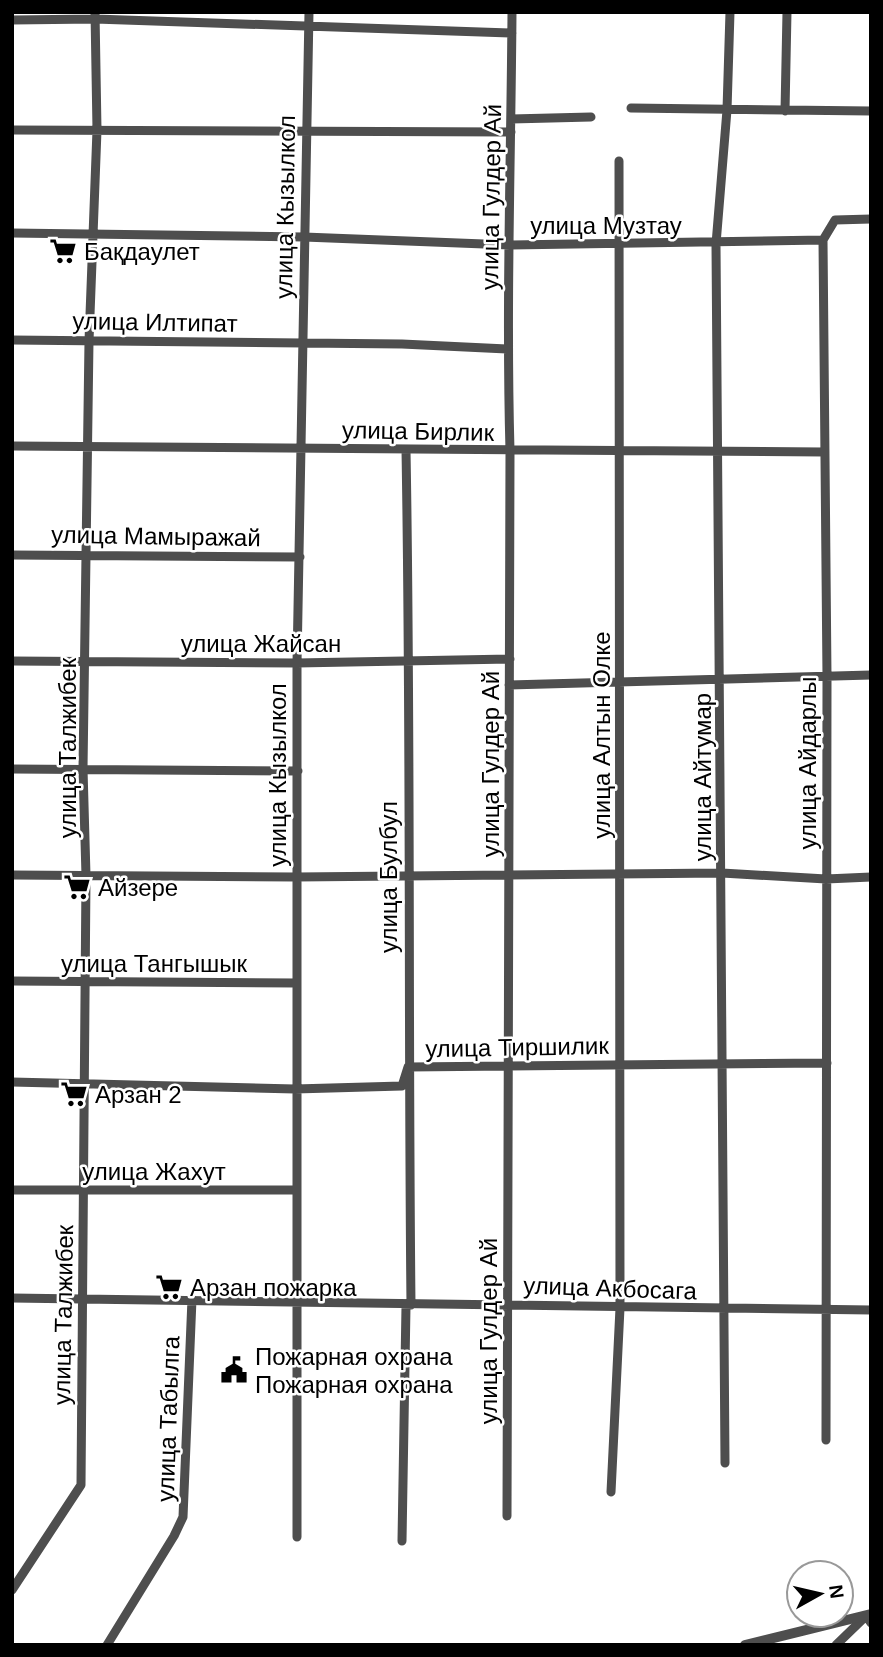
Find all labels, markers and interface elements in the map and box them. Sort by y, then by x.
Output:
street label: улица Гулдер Ай [476,104,506,290]
street label: улица Кызылкол [270,115,300,299]
street label: улица Музтау [530,212,682,239]
supermarket icon: Бақдаулет [48,236,78,266]
place label: Бақдаулет [84,238,200,265]
street label: улица Илтипат [72,307,238,337]
street label: улица Бирлик [342,416,495,446]
street label: улица Мамыражай [51,521,261,551]
street label: улица Жайсан [181,630,341,657]
street label: улица Алтын Олке [588,631,615,839]
street label: улица Талжибек [54,657,81,838]
street label: улица Гулдер Ай [477,671,504,857]
street label: улица Айдарлы [794,676,821,850]
street label: улица Кызылкол [264,683,291,867]
street label: улица Айтумар [689,693,716,861]
street label: улица Булбул [375,801,402,953]
supermarket icon: Айзере [62,872,92,902]
place label: Айзере [98,874,178,901]
street label: улица Тангышык [61,950,247,977]
street label: улица Тиршилик [425,1032,610,1062]
supermarket icon: Арзан 2 [59,1079,89,1109]
place label: Арзан 2 [95,1081,182,1108]
street label: улица Жахут [82,1158,226,1185]
street label: улица Талжибек [48,1224,78,1405]
street label: улица Гулдер Ай [475,1238,502,1424]
street label: улица Акбосага [523,1271,698,1305]
supermarket icon: Арзан пожарка [154,1272,184,1302]
place label: Арзан пожарка [190,1274,357,1301]
street label: улица Табылга [152,1335,184,1502]
place label: Пожарная охрана Пожарная охрана [255,1343,453,1398]
public building icon: Пожарная охрана Пожарная охрана [219,1355,249,1385]
north arrow [785,1559,855,1629]
text: N [825,1583,848,1600]

